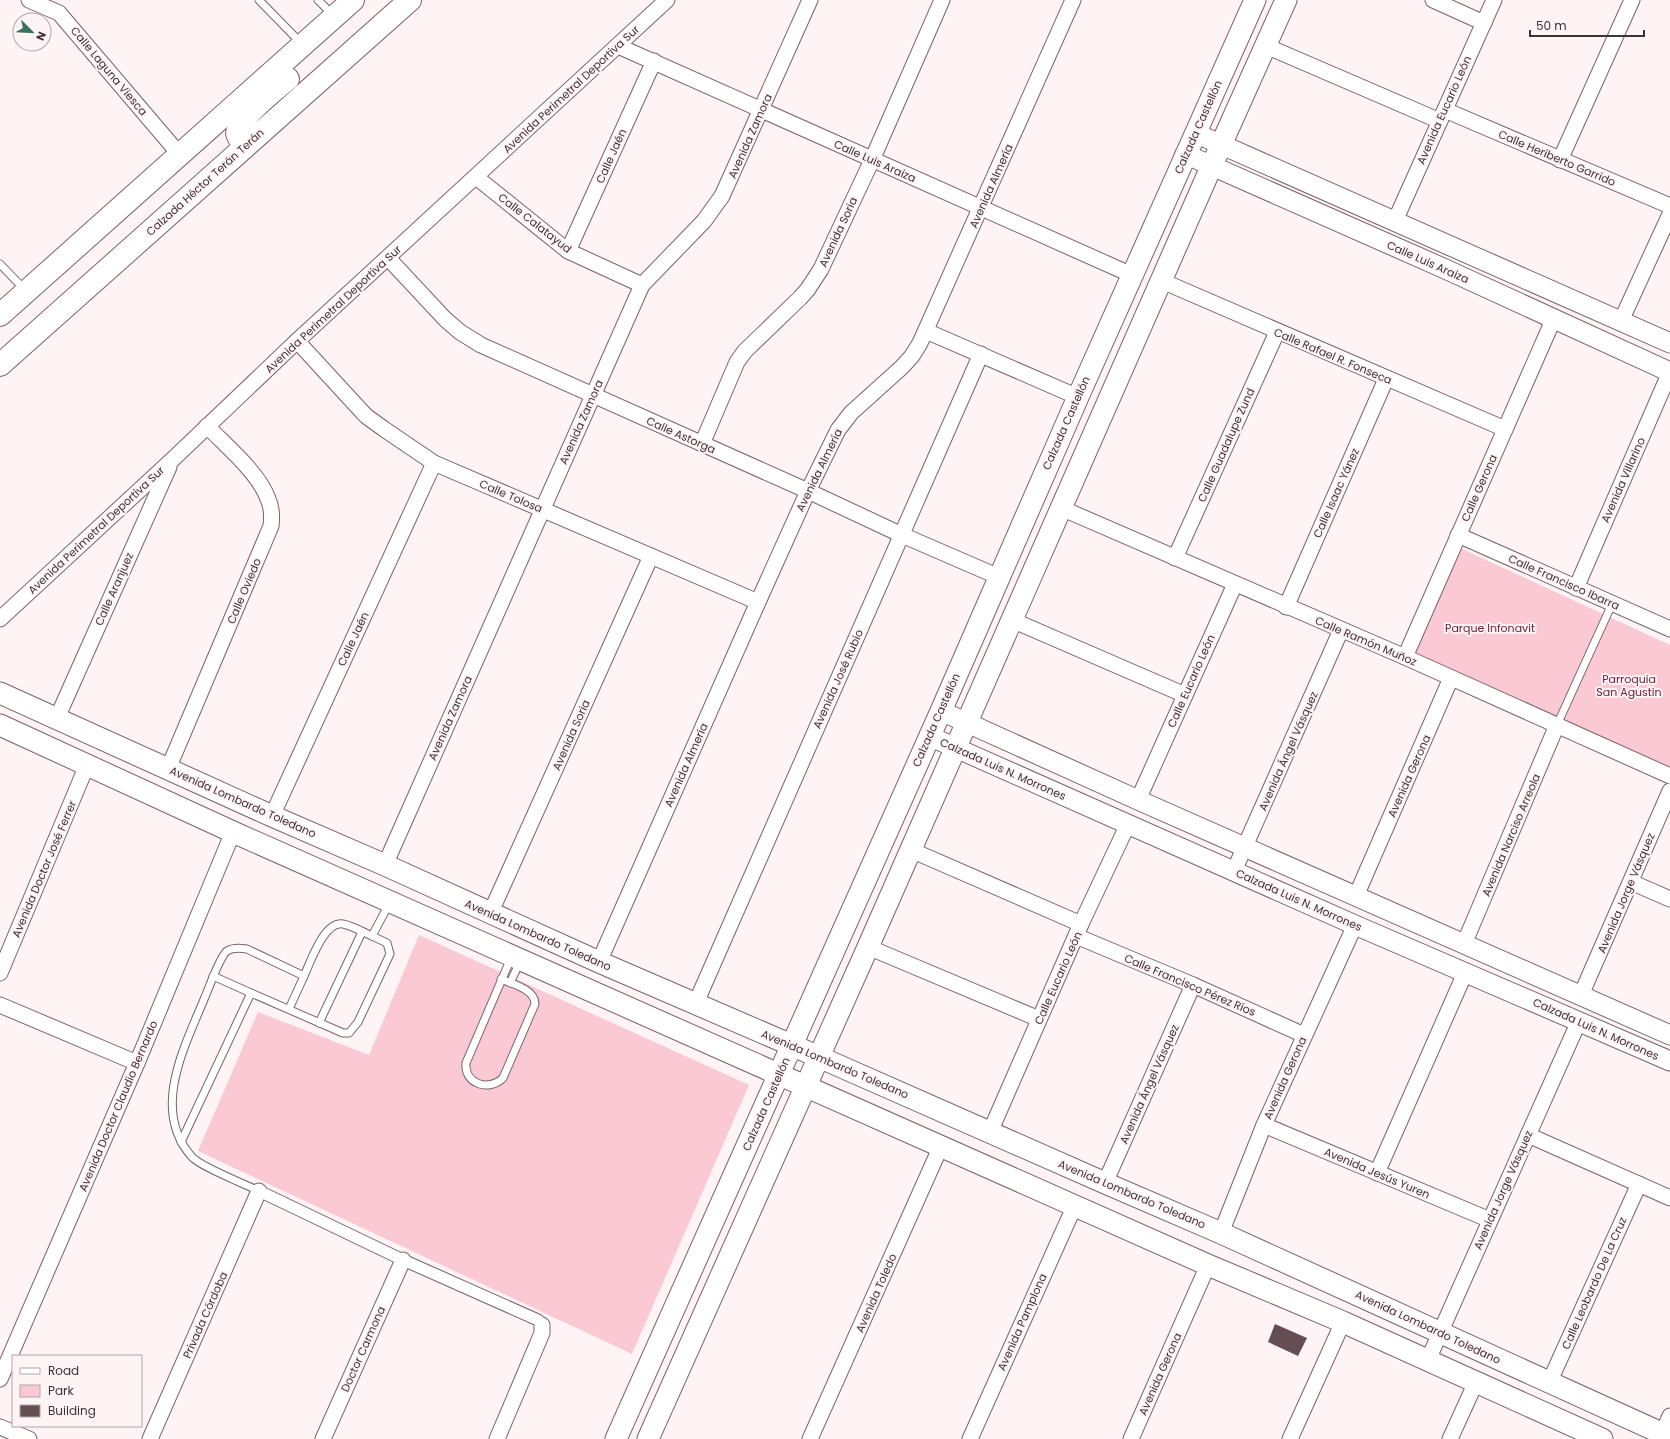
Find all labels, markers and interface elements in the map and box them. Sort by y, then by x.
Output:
north arrow [12,12,52,52]
scale bar [1530,12,1644,38]
text: 50 m [1536,17,1567,34]
street label: Avenida Perimetral Deportiva Sur [499,21,643,157]
street label: Calle Laguna Viesca [67,23,151,119]
text: N [32,29,50,43]
street label: Avenida Eucario León [1413,53,1475,167]
street label: Calzada Castellón [1170,78,1226,176]
street label: Avenida Zamora [724,91,776,181]
street label: Calzada Héctor Terán Terán [143,125,267,239]
street label: Calle Jaén [592,126,630,186]
street label: Calle Heriberto Garrido [1496,126,1618,190]
street label: Calle Luis Araiza [831,136,919,186]
street label: Avenida Almería [965,141,1017,231]
street label: Calle Calatayud [495,189,575,257]
street label: Avenida Soria [815,194,861,270]
street label: Calle Luis Araiza [1384,237,1472,287]
street label: Avenida Perimetral Deportiva Sur [261,241,405,377]
street label: Calle Rafael R. Fonseca [1271,324,1395,388]
street label: Calzada Castellón [1038,374,1094,472]
street label: Avenida Zamora [555,377,607,467]
street label: Calle Guadalupe Zund [1194,385,1258,505]
street label: Calle Astorga [644,413,718,457]
street label: Avenida Almería [792,426,846,514]
street label: Avenida Villarino [1597,435,1649,525]
street label: Calle Isaac Yánez [1309,446,1363,540]
street label: Calle Gerona [1457,452,1501,524]
street label: Avenida Perimetral Deportiva Sur [24,462,168,598]
street label: Calle Tolosa [477,476,545,516]
street label: Calle Aranjuez [91,550,137,628]
street label: Calle Francisco Ibarra [1506,550,1622,614]
street label: Calle Oviedo [223,556,265,626]
street label: Calle Jaén [333,609,373,669]
street label: Calle Ramón Muñoz [1313,612,1419,670]
park label: Parque Infonavit [1445,620,1535,636]
street label: Avenida José Rubio [809,627,867,731]
street label: Calle Eucario León [1163,632,1219,730]
street label: Calzada Castellón [908,671,964,769]
park label: Parroquia San Agustin [1596,671,1662,700]
street label: Avenida Zamora [424,673,476,763]
street label: Avenida Ángel Vásquez [1254,689,1322,813]
street label: Avenida Soria [548,697,594,773]
street label: Avenida Almería [660,720,712,810]
street label: Avenida Gerona [1384,732,1434,820]
street label: Calzada Luis N. Morrones [937,734,1069,804]
street label: Avenida Lombardo Toledano [167,762,319,842]
street label: Avenida Narciso Arreola [1478,771,1544,899]
street label: Avenida Doctor José Ferrer [8,798,80,940]
street label: Avenida Jorge Vásquez [1593,830,1659,956]
street label: Calzada Luis N. Morrones [1233,865,1365,935]
street label: Avenida Lombardo Toledano [462,895,614,975]
street label: Calle Eucario León [1030,929,1086,1027]
street label: Calle Francisco Pérez Ríos [1122,950,1258,1020]
street label: Calzada Luis N. Morrones [1530,994,1662,1064]
street label: Avenida Doctor Claudio Bernardo [75,1018,161,1194]
street label: Avenida Ángel Vásquez [1115,1022,1183,1146]
street label: Avenida Lombardo Toledano [759,1026,911,1102]
street label: Avenida Gerona [1260,1034,1310,1122]
street label: Calzada Castellón [738,1055,794,1153]
street label: Avenida Jorge Vásquez [1469,1128,1537,1252]
street label: Avenida Jesús Yuren [1322,1143,1432,1203]
street label: Avenida Lombardo Toledano [1056,1156,1208,1232]
street label: Calle Leobardo De La Cruz [1558,1214,1630,1352]
street label: Avenida Toledo [851,1251,901,1335]
street label: Privada Córdoba [179,1269,231,1361]
street label: Avenida Pamplona [993,1271,1051,1373]
street label: Avenida Lombardo Toledano [1353,1286,1503,1368]
street label: Doctor Carmona [337,1304,389,1394]
street label: Avenida Gerona [1135,1330,1185,1418]
legend [12,1355,142,1427]
text: Road [48,1362,79,1379]
text: Park [48,1382,75,1399]
text: Building [48,1402,96,1419]

